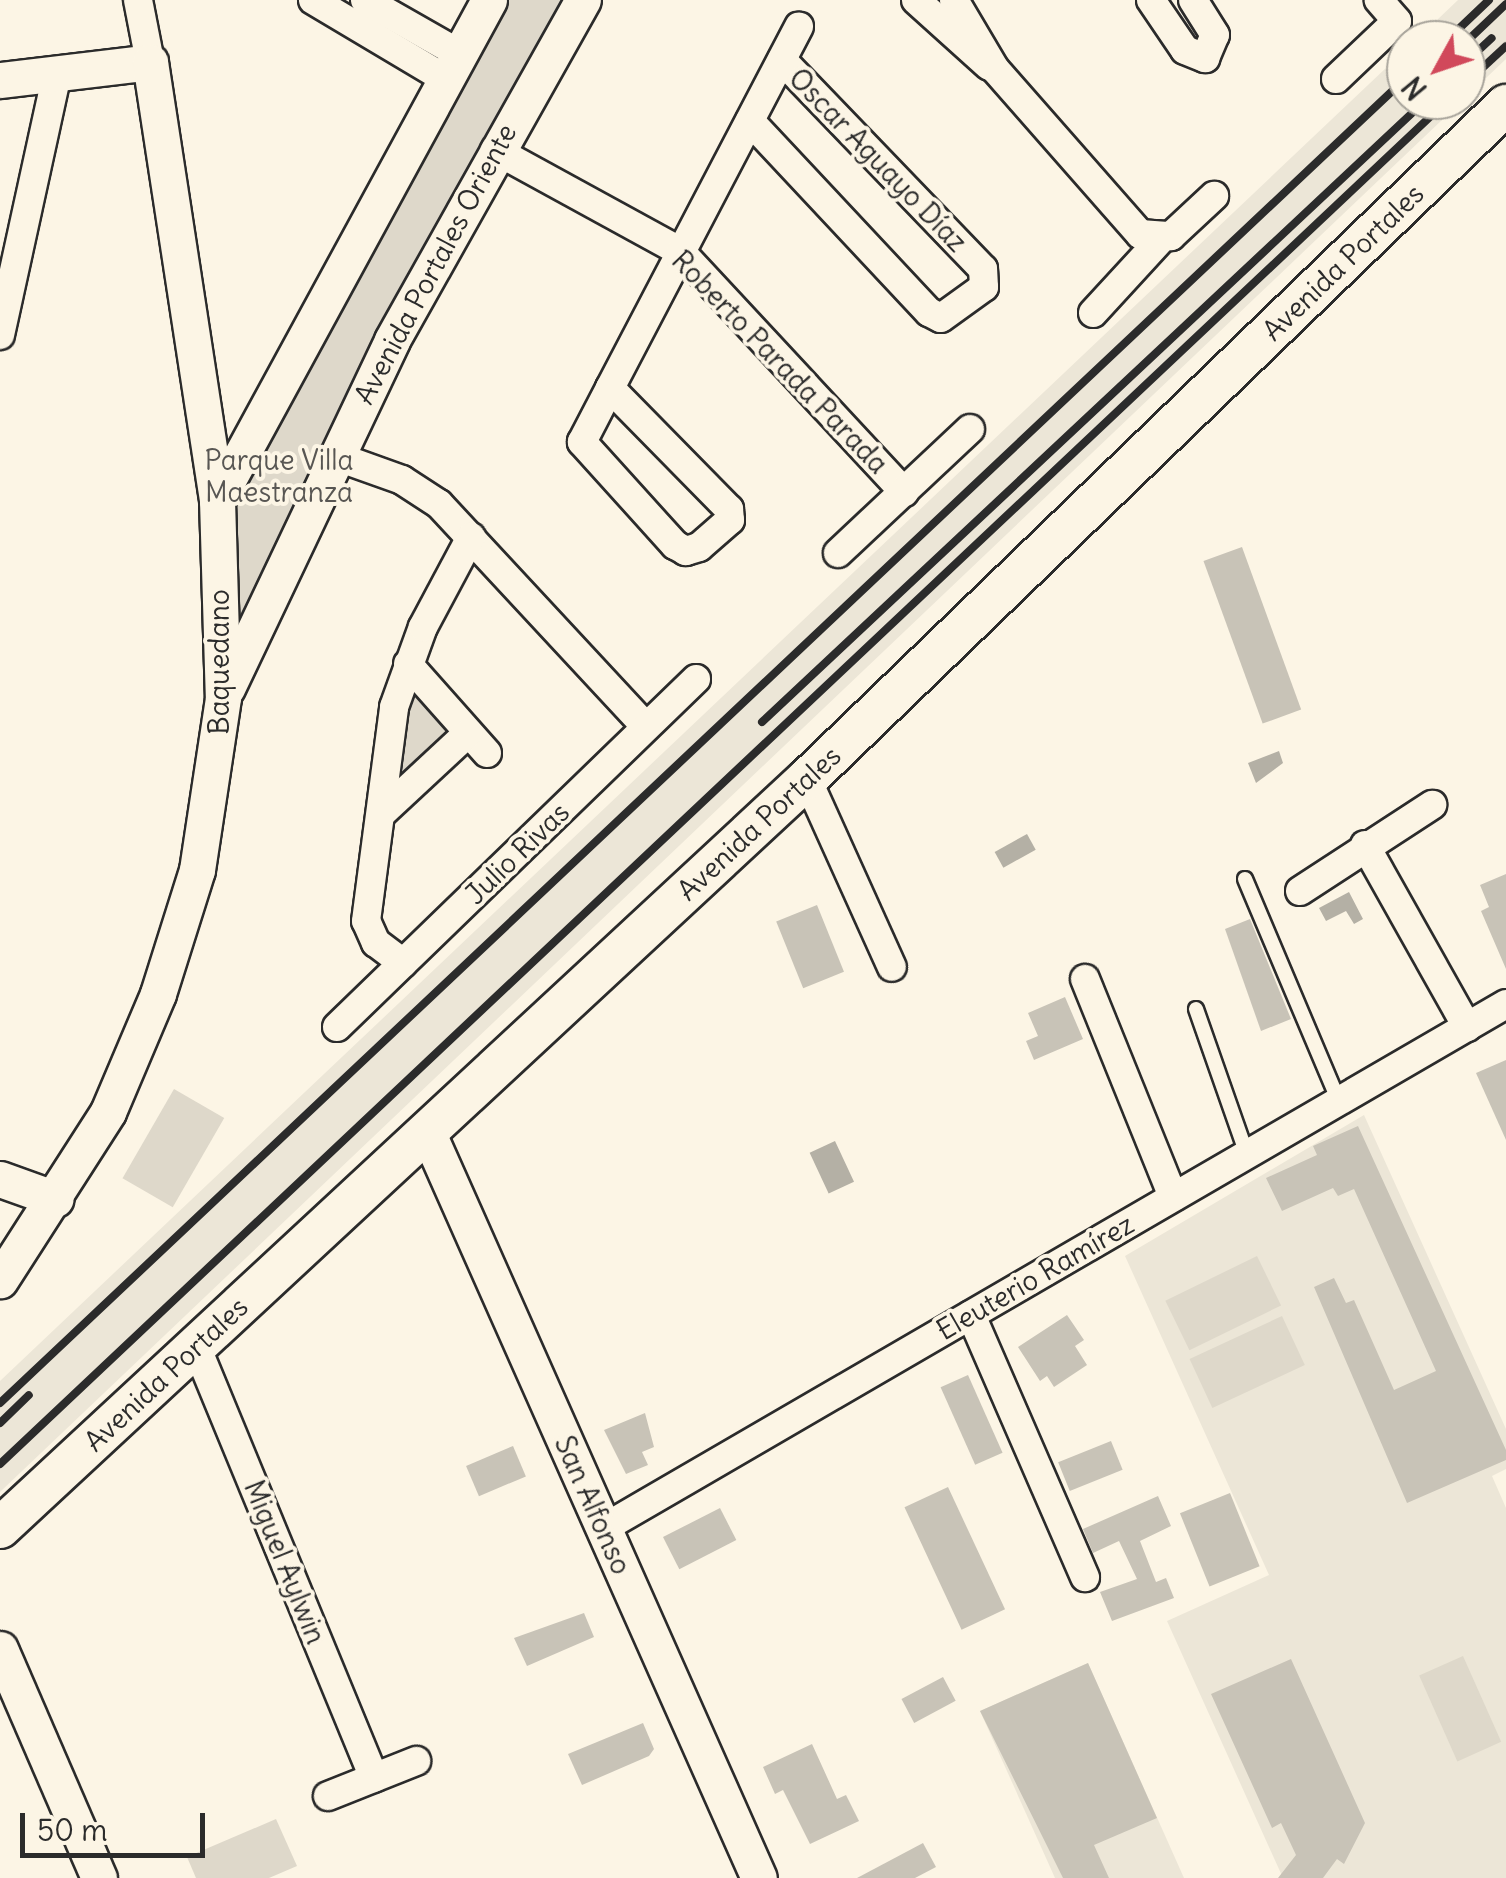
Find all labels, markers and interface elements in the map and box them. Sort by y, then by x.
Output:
north arrow [1386,20,1486,120]
street label: Oscar Aguayo Díaz [782,61,974,259]
text: N [1395,69,1435,107]
street label: Avenida Portales Oriente [347,118,523,410]
street label: Avenida Portales [1255,177,1431,347]
street label: Roberto Parada Parada [665,244,895,480]
park label: Parque Villa Maestranza [204,443,354,509]
street label: Baquedano [202,589,236,735]
street label: Avenida Portales [670,739,848,907]
street label: Julio Rivas [458,795,576,911]
street label: Eleuterio Ramírez [930,1207,1140,1347]
street label: Avenida Portales [77,1290,255,1458]
street label: San Alfonso [548,1431,638,1579]
street label: Miguel Aylwin [237,1475,333,1649]
scale bar [25,1793,210,1855]
text: 50 m [37,1811,107,1849]

